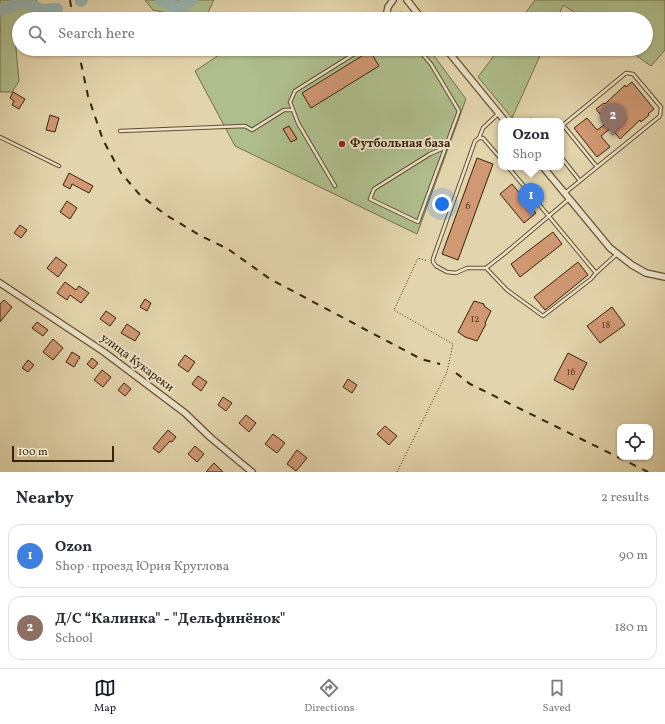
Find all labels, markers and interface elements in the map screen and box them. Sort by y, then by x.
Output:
search box [12,12,653,56]
icon: search [26,23,48,45]
text: Search here [58,24,135,45]
pin: 2 [600,103,626,136]
popup [498,118,564,170]
text: Ozon [512,125,550,146]
place label: Футбольная база [350,136,451,152]
marker: Футбольная база [337,139,347,149]
text: Shop [512,146,542,164]
pin: 1 [518,183,544,216]
your location [432,194,452,214]
house number: 6 [465,199,471,213]
house number: 12 [470,312,480,326]
house number: 18 [602,318,610,332]
street label: улица Кукареки [97,330,177,396]
house number: 16 [567,365,575,379]
map controls [617,424,653,460]
button: locate [617,424,653,460]
scale bar [12,444,114,463]
text: 100 m [18,445,48,460]
text: Nearby [16,487,74,510]
text: 2 results [601,489,649,507]
text: Ozon [55,537,92,558]
text: 1 [27,547,33,565]
text: 90 m [619,547,648,565]
text: Shop · проезд Юрия Круглова [55,558,229,576]
text: Д/С “Калинка" - "Дельфинёнок" [55,609,286,630]
text: 2 [27,619,33,637]
text: 180 m [614,619,648,637]
text: School [55,630,93,648]
tab: Map [94,677,116,716]
tab: Directions [304,677,355,716]
tab: Saved [543,677,571,716]

